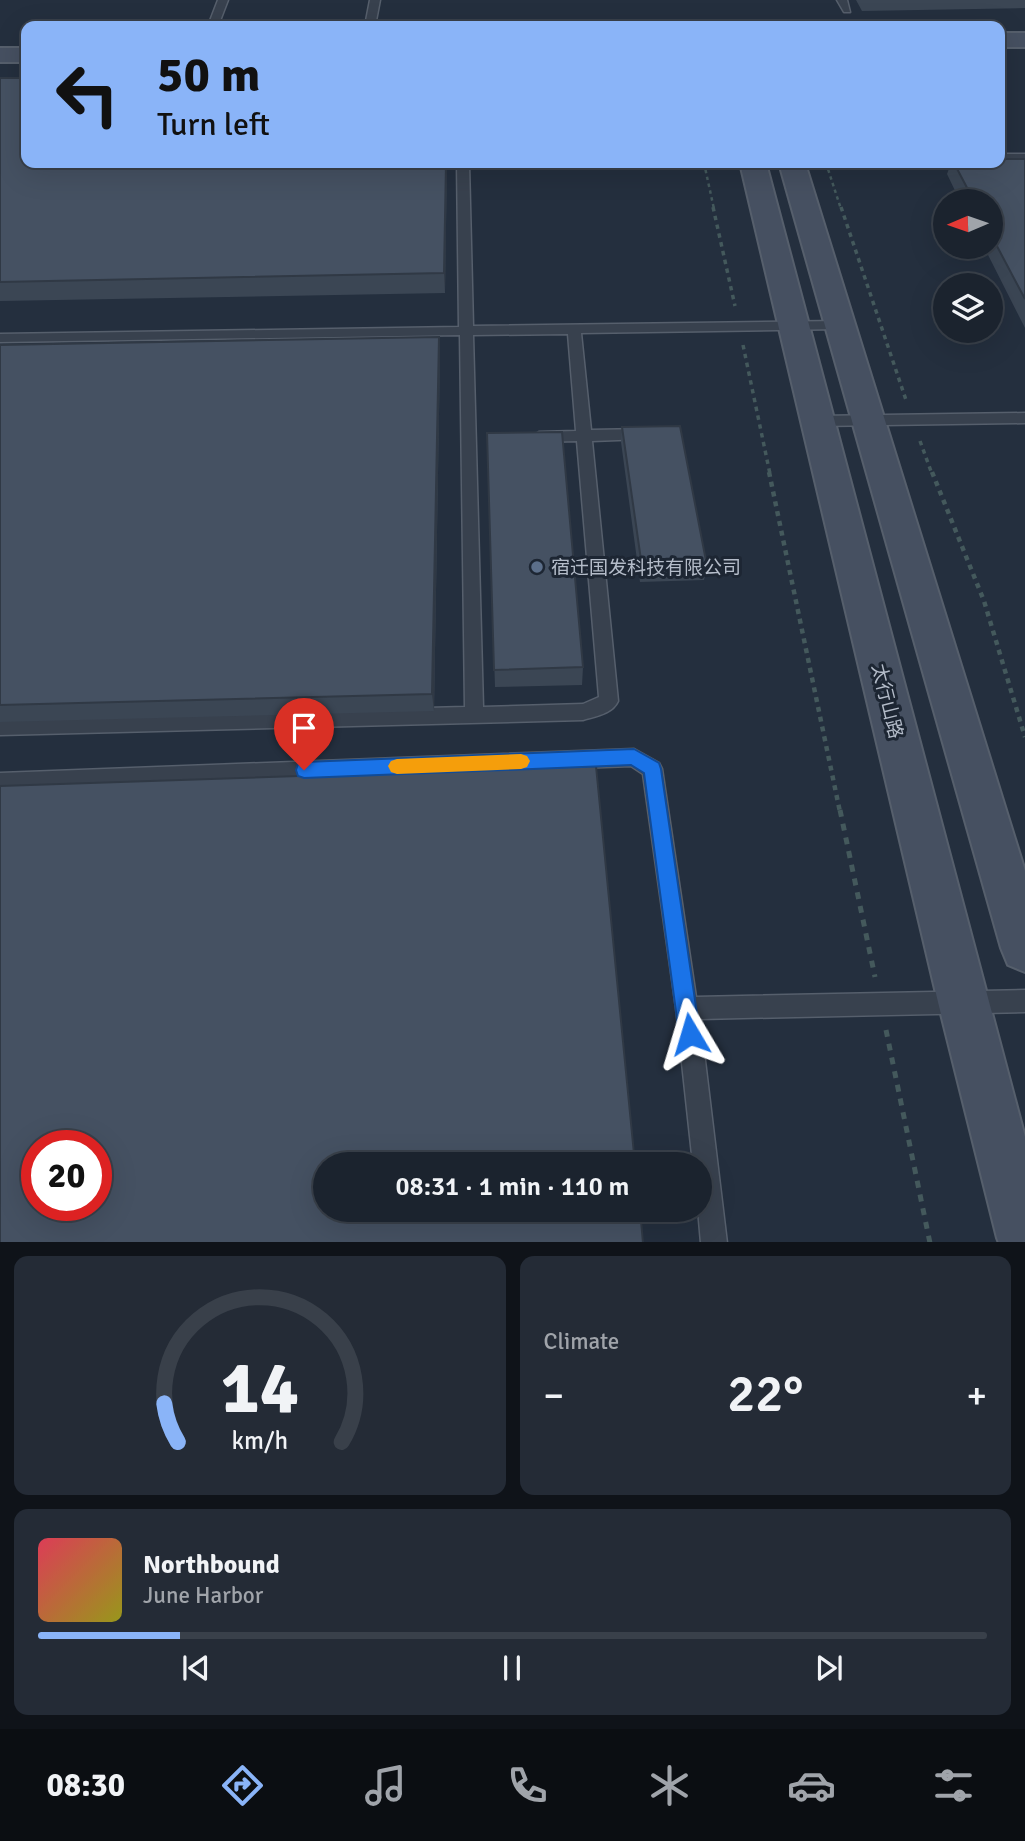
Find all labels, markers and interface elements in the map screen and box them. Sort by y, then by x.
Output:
text: 50 m [157,45,260,105]
icon: left [42,49,133,140]
text: Turn left [157,105,270,144]
north arrow [933,189,1003,259]
map controls [933,189,1003,343]
button: layers [933,273,1003,343]
place label: 宿迁国发科技有限公司 [551,556,741,580]
marker: 宿迁国发科技有限公司 [529,559,545,575]
street label: 太行山路 [866,661,908,741]
pin [274,698,334,770]
icon: arrive [285,709,323,747]
position arrow [653,997,727,1071]
speed limit sign: 20 [21,1130,112,1221]
text: 08:31 · 1 min · 110 m [396,1171,629,1203]
text: Climate [544,1327,619,1356]
text: 14 [220,1344,299,1433]
text: 22° [727,1362,803,1426]
text: − [544,1372,564,1419]
text: + [966,1372,987,1419]
text: km/h [231,1424,288,1455]
text: Northbound [143,1549,280,1581]
text: June Harbor [143,1581,263,1610]
icon: previous [177,1649,215,1687]
icon: pause [493,1649,531,1687]
icon: next [810,1649,848,1687]
icon: directions [218,1761,267,1810]
icon: music [361,1761,410,1810]
icon: phone [503,1761,552,1810]
icon: climate [645,1761,694,1810]
icon: car [787,1761,836,1810]
icon: filters [929,1761,978,1810]
text: 08:30 [47,1766,125,1805]

